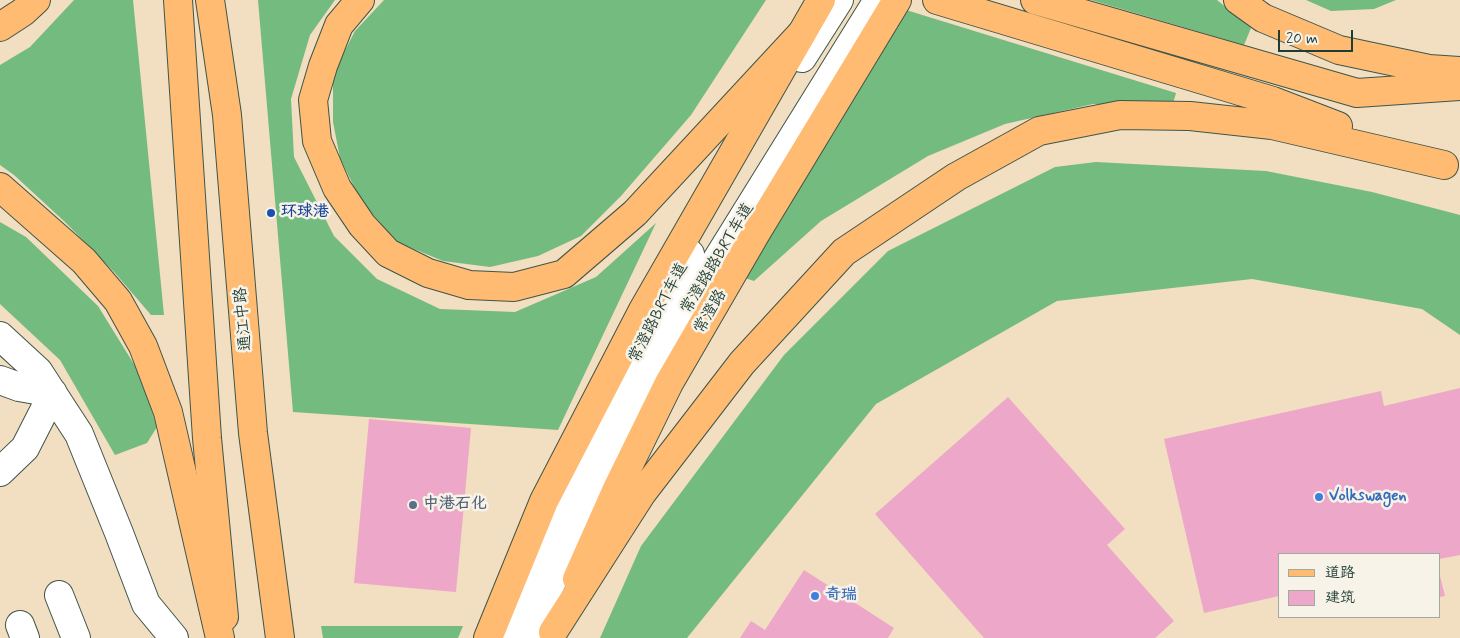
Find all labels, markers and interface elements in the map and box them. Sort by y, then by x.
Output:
scale bar [1280,20,1355,52]
text: 20 m [1286,29,1318,49]
street label: 常澄路路BRT车道 [677,200,759,318]
place label: 环球港 [281,203,329,223]
marker: 环球港 [265,207,277,219]
street label: 常澄路BRT车道 [626,260,692,366]
street label: 通江中路 [232,286,256,352]
street label: 常澄路 [691,286,731,338]
place label: Volkswagen [1329,487,1407,507]
marker: Volkswagen [1313,491,1325,503]
place label: 中港石化 [423,495,487,515]
marker: 中港石化 [407,499,419,511]
legend [1278,553,1440,618]
text: 道路 [1325,563,1355,583]
place label: 奇瑞 [825,586,857,606]
text: 建筑 [1325,588,1355,608]
marker: 奇瑞 [809,590,821,602]

